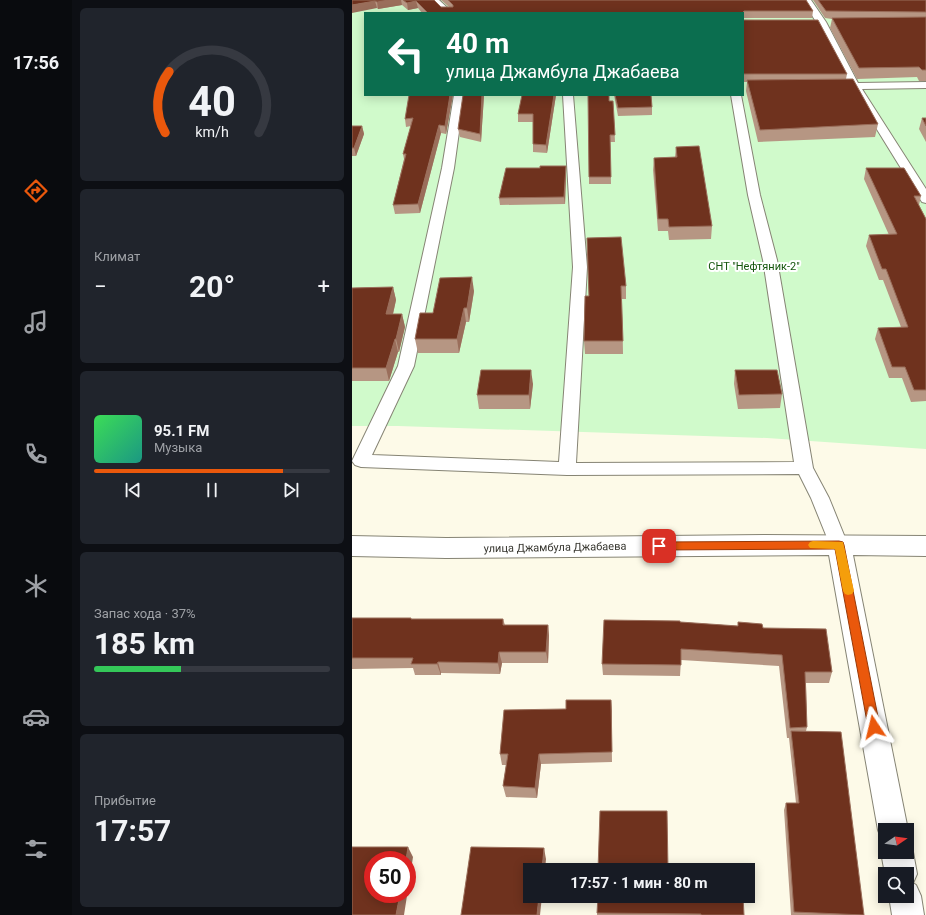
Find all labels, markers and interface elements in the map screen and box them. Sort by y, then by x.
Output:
text: 40 m [446,27,509,60]
icon: left [380,28,432,80]
text: 17:56 [13,52,59,73]
text: улица Джамбула Джабаева [446,61,680,82]
text: 40 [188,77,236,126]
text: km/h [195,123,229,139]
icon: directions [22,177,50,205]
text: Климат [94,249,140,264]
park label: СНТ "Нефтяник-2" [708,260,800,273]
text: 20° [189,269,235,304]
text: − [94,274,107,299]
text: + [318,274,330,299]
icon: music [22,308,50,336]
text: 95.1 FM [154,422,209,440]
icon: phone [22,440,50,468]
text: Музыка [154,440,202,455]
icon: previous [122,479,144,501]
icon: pause [201,479,223,501]
icon: next [280,479,302,501]
pin [642,529,676,563]
icon: arrive [648,535,670,557]
street label: улица Джамбула Джабаева [484,540,627,555]
icon: climate [22,572,50,600]
text: Запас хода · 37% [94,606,196,621]
text: 185 km [94,626,195,661]
icon: car [22,703,50,731]
position arrow [853,706,895,748]
text: Прибытие [94,793,156,808]
text: 17:57 [94,813,171,848]
north arrow [878,823,914,859]
map controls [878,823,914,903]
icon: filters [22,835,50,863]
speed limit sign: 50 [364,851,416,903]
button: search [878,867,914,903]
text: 17:57 · 1 мин · 80 m [570,874,708,892]

